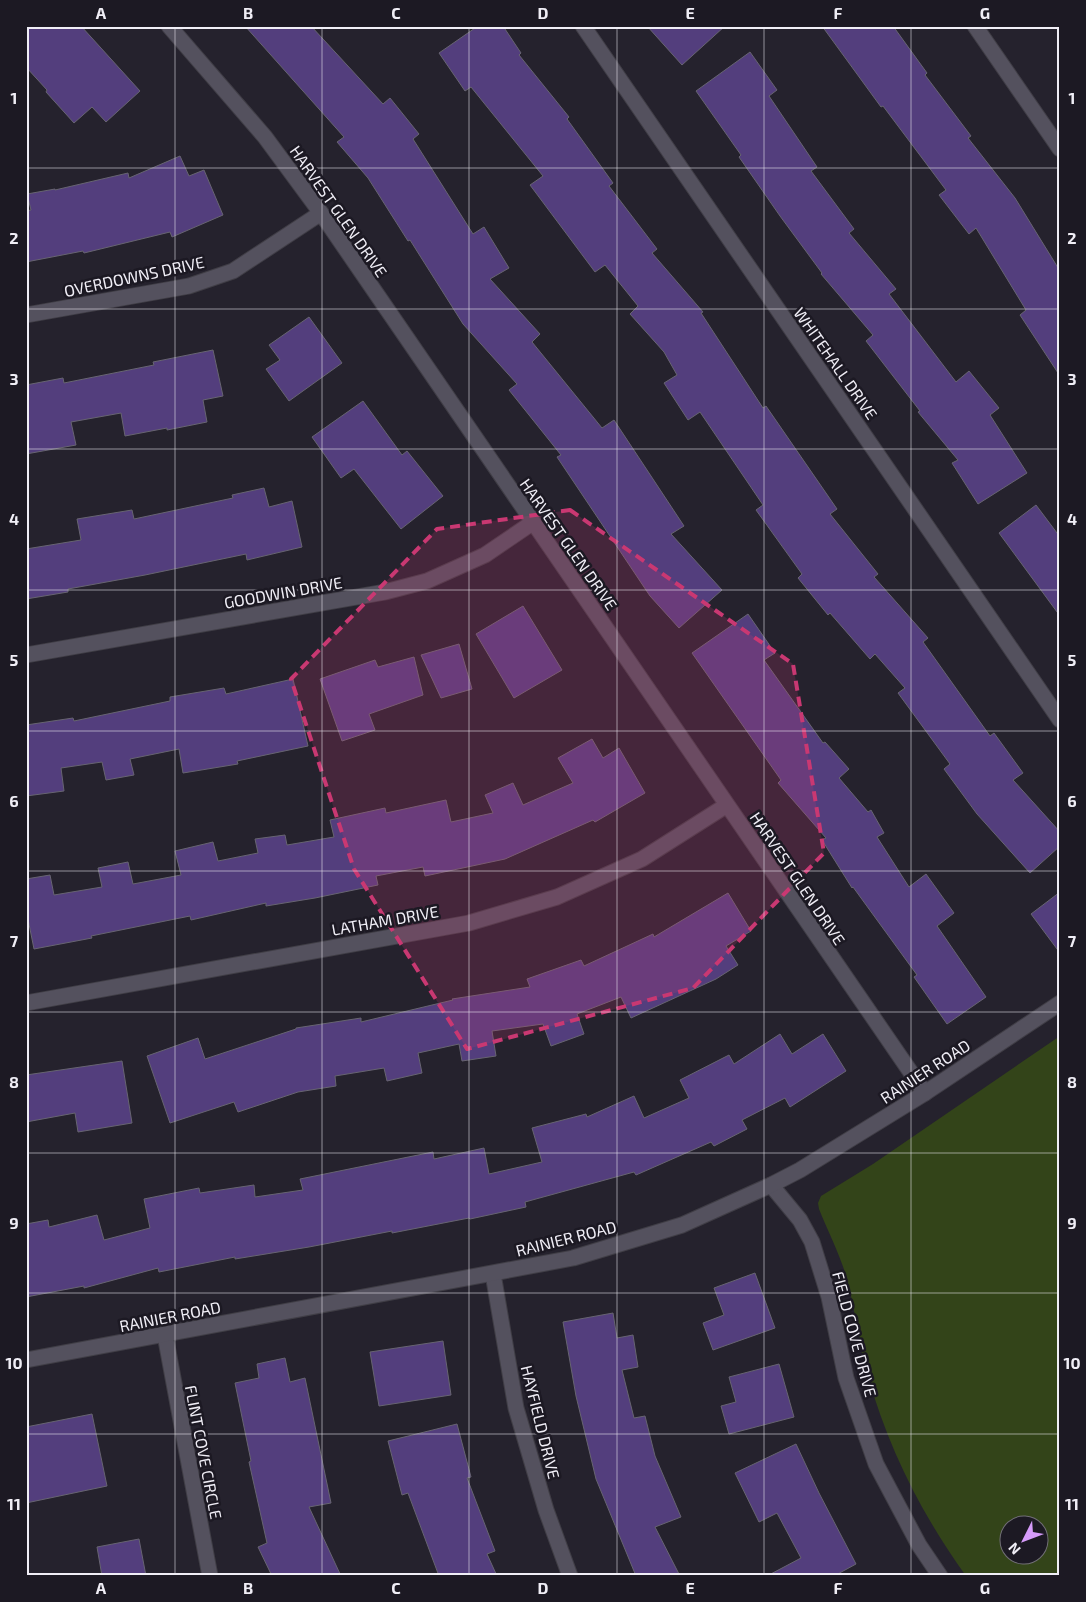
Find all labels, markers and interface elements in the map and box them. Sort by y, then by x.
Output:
text: A [96,3,107,22]
text: B [243,3,253,22]
text: C [391,3,401,22]
text: D [538,3,549,22]
text: E [685,3,695,22]
text: F [834,3,843,22]
text: G [980,3,990,22]
text: 1 [11,88,17,107]
text: 1 [1069,88,1075,107]
street label: HARVEST GLEN DRIVE [286,142,392,280]
text: 2 [9,228,19,247]
text: 2 [1067,228,1077,247]
street label: OVERDOWNS DRIVE [62,252,206,300]
street label: WHITEHALL DRIVE [790,303,882,423]
text: 3 [9,369,19,388]
text: 3 [1067,369,1077,388]
street label: HARVEST GLEN DRIVE [516,475,622,613]
text: 4 [9,509,19,528]
text: 4 [1067,509,1077,528]
street label: GOODWIN DRIVE [222,572,344,612]
text: 5 [10,650,19,669]
text: 5 [1068,650,1077,669]
text: 6 [9,791,19,810]
text: 6 [1067,791,1077,810]
street label: HARVEST GLEN DRIVE [746,808,850,948]
street label: LATHAM DRIVE [330,901,440,939]
text: 7 [10,931,19,950]
text: 7 [1068,931,1077,950]
street label: RAINIER ROAD [877,1035,973,1107]
text: 8 [9,1072,19,1091]
text: 8 [1067,1072,1077,1091]
text: 9 [9,1213,19,1232]
text: 9 [1067,1213,1077,1232]
street label: RAINIER ROAD [514,1216,618,1260]
street label: FIELD COVE DRIVE [829,1269,881,1399]
street label: RAINIER ROAD [118,1297,222,1335]
text: 10 [5,1353,23,1372]
text: 10 [1063,1353,1081,1372]
street label: HAYFIELD DRIVE [518,1363,564,1481]
street label: FLINT COVE CIRCLE [182,1383,226,1521]
text: 11 [7,1494,21,1513]
text: 11 [1065,1494,1079,1513]
north arrow [998,1514,1048,1564]
text: N [1004,1540,1024,1558]
text: A [96,1578,107,1597]
text: B [243,1578,253,1597]
text: C [391,1578,401,1597]
text: D [538,1578,549,1597]
text: E [685,1578,695,1597]
text: F [834,1578,843,1597]
text: G [980,1578,990,1597]

